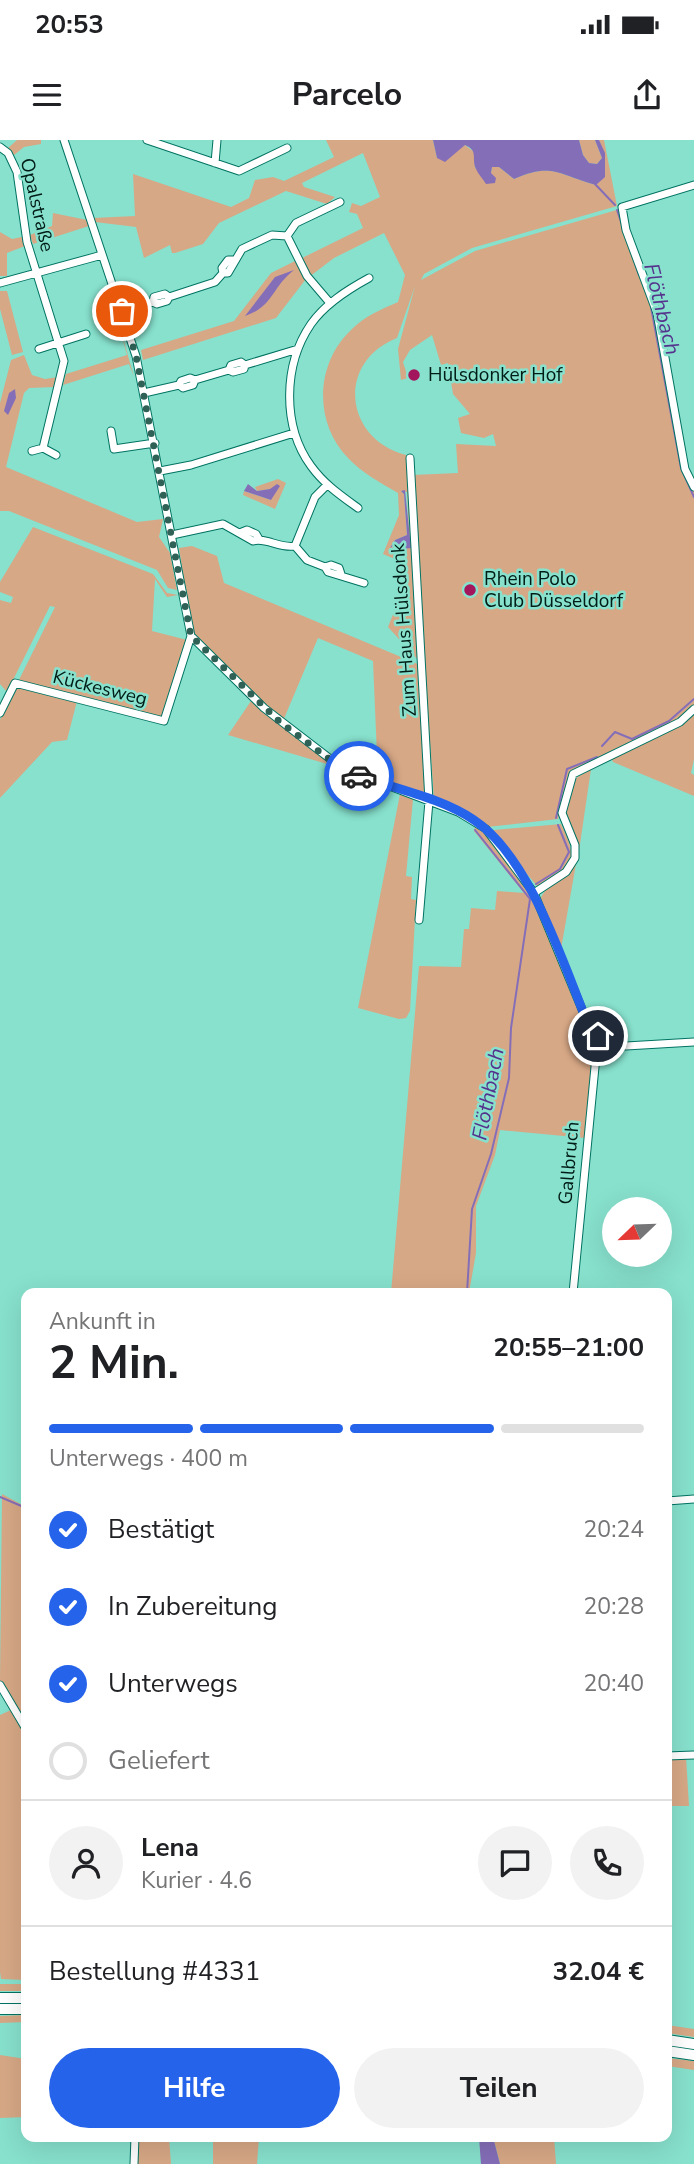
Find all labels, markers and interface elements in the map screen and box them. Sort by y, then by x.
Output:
text: 20:53 [35,7,104,42]
text: Parcelo [292,73,402,116]
icon: menu [28,76,66,114]
icon: share [628,76,666,114]
street label: Opalstraße [14,156,60,254]
water label: Flöthbach [637,260,687,358]
pin [92,281,152,341]
icon: bag [103,292,141,330]
place label: Hülsdonker Hof [428,362,563,388]
marker: Hülsdonker Hof [406,367,422,383]
street label: Zum Haus Hülsdonk [385,542,423,718]
place label: Rhein Polo Club Düsseldorf [484,566,624,614]
marker: Rhein Polo Club Düsseldorf [462,582,478,598]
street label: Kückesweg [50,664,150,712]
courier [324,741,394,811]
icon: car [340,757,378,795]
pin [568,1006,628,1066]
icon: home [579,1017,617,1055]
water label: Flöthbach [465,1045,511,1143]
street label: Gallbruch [552,1120,586,1206]
north arrow [602,1197,672,1267]
map controls [602,1197,672,1267]
text: Ankunft in [49,1306,156,1337]
text: 20:55–21:00 [493,1330,644,1365]
text: 2 Min. [49,1331,179,1394]
text: Unterwegs · 400 m [49,1443,248,1474]
icon: check [49,1511,87,1549]
text: Bestätigt [108,1512,214,1547]
text: 20:24 [584,1514,644,1545]
icon: check [49,1588,87,1626]
text: In Zubereitung [108,1589,277,1624]
text: 20:28 [584,1591,644,1622]
icon: check [49,1665,87,1703]
text: Unterwegs [108,1666,238,1701]
text: 20:40 [584,1668,644,1699]
text: Geliefert [108,1743,209,1778]
button: person [49,1826,123,1900]
button: chat [478,1826,552,1900]
button: phone [570,1826,644,1900]
text: Lena [141,1830,199,1865]
text: Kurier · 4.6 [141,1865,252,1896]
text: Bestellung #4331 [49,1954,260,1989]
text: 32.04 € [553,1954,644,1989]
button: Hilfe [49,2048,340,2128]
button: Teilen [354,2048,644,2128]

